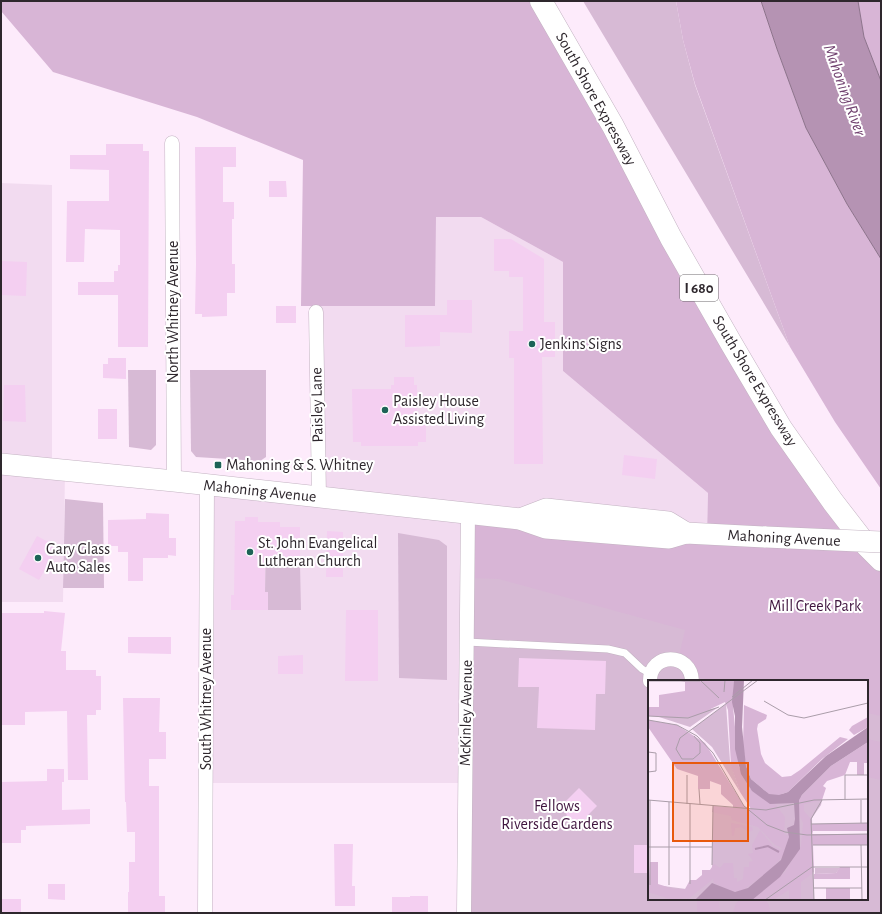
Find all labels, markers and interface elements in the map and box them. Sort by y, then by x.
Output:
street label: South Shore Expressway [552,30,639,169]
water label: Mahoning River [821,42,870,138]
street label: North Whitney Avenue [165,241,182,383]
road number: I 680 [680,275,718,301]
street label: South Shore Expressway [709,313,800,450]
place label: Jenkins Signs [540,336,622,352]
marker: Jenkins Signs [527,339,537,349]
street label: Paisley Lane [308,367,327,443]
place label: Paisley House Assisted Living [393,393,484,427]
marker: Paisley House Assisted Living [380,405,390,415]
place label: Mahoning & S. Whitney [226,457,373,474]
marker: Mahoning & S. Whitney [213,460,223,470]
street label: Mahoning Avenue [203,477,317,505]
street label: Mahoning Avenue [727,527,841,549]
place label: St. John Evangelical Lutheran Church [258,535,378,569]
place label: Gary Glass Auto Sales [46,541,110,575]
marker: St. John Evangelical Lutheran Church [245,547,255,557]
marker: Gary Glass Auto Sales [33,553,43,563]
park label: Mill Creek Park [769,598,862,614]
street label: South Whitney Avenue [198,628,215,770]
street label: McKinley Avenue [457,660,476,766]
inset map [648,680,868,900]
park label: Fellows Riverside Gardens [501,798,613,832]

